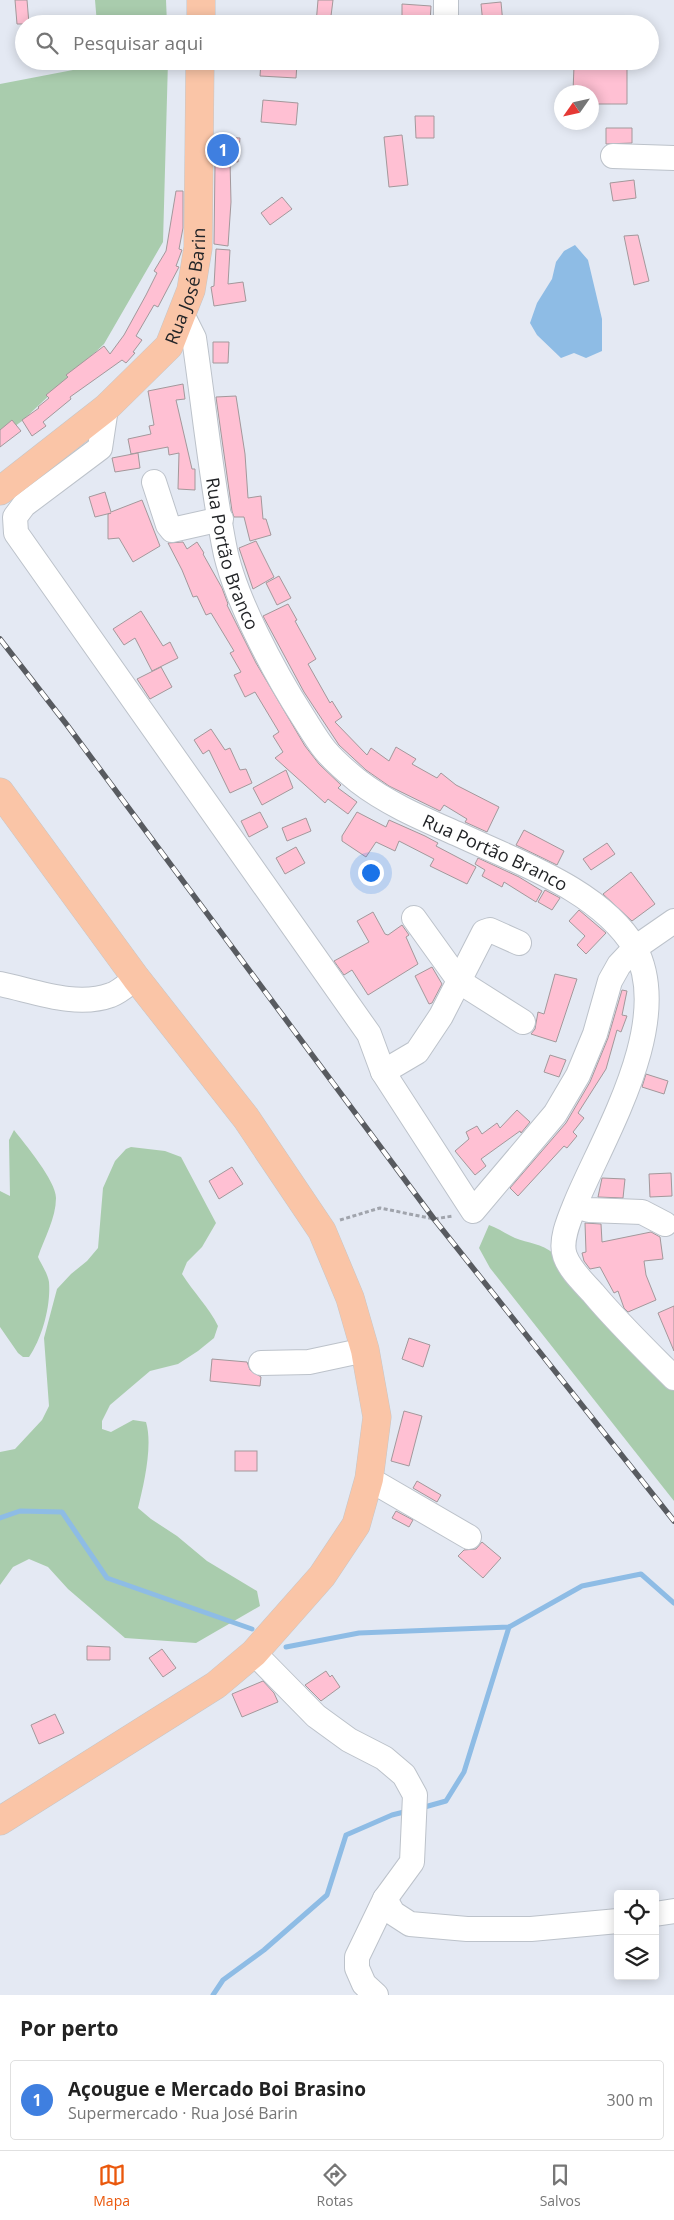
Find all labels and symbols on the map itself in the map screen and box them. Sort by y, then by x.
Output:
north arrow [554,85,599,130]
pin: 1 [207,131,239,169]
street label: Rua José Barin [159,227,210,348]
street label: Rua Portão Branco [201,476,265,633]
street label: Rua Portão Branco [419,808,572,896]
your location [358,860,384,886]

